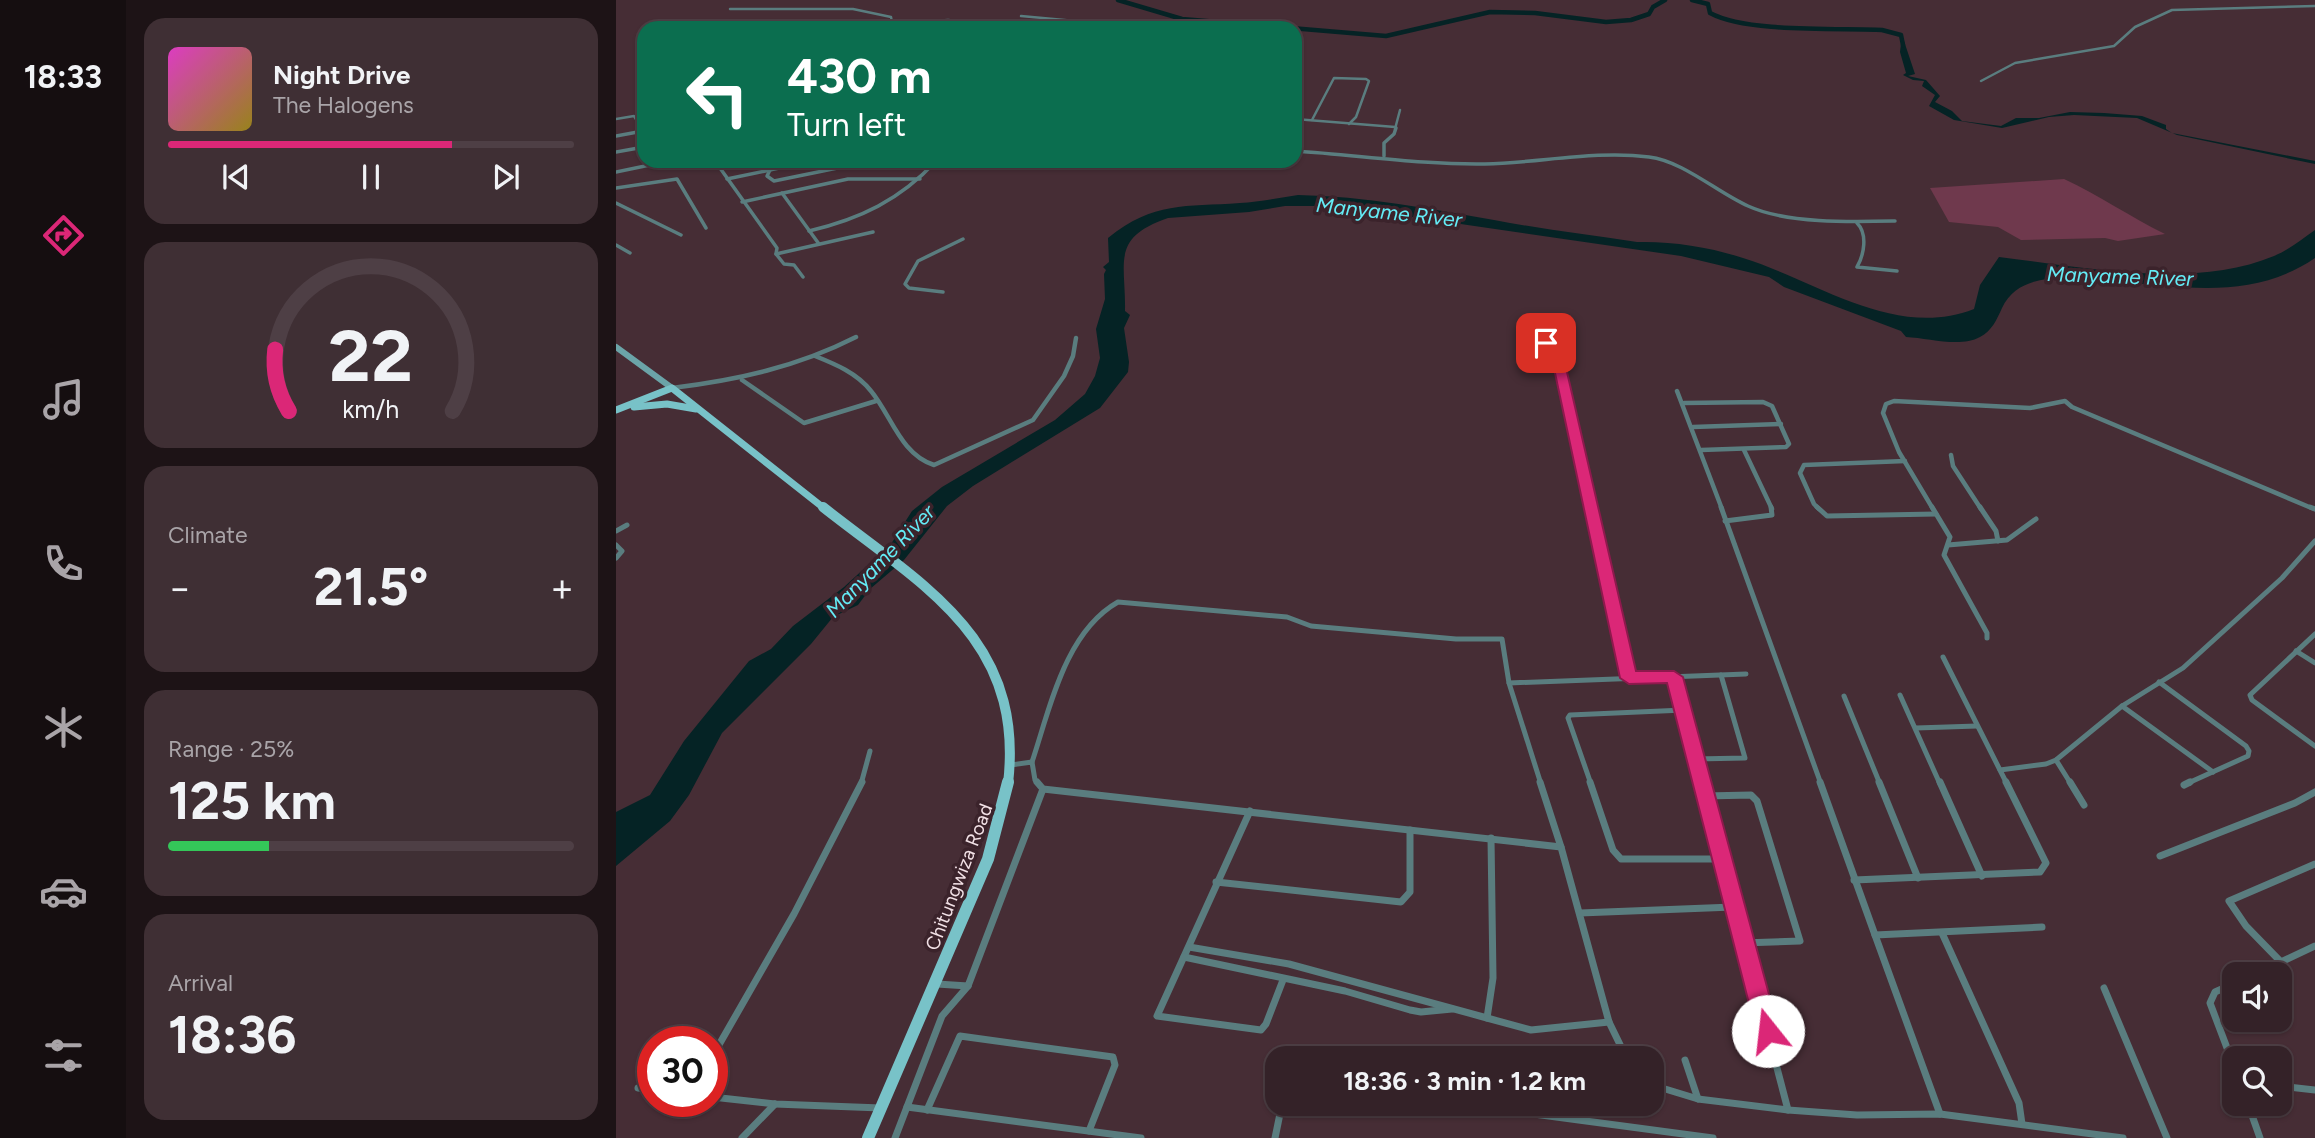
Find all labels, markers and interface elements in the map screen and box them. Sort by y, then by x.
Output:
text: 430 m [787,46,931,105]
icon: left [672,49,763,140]
text: 18:33 [24,58,102,96]
text: Night Drive [273,59,410,91]
text: The Halogens [273,91,414,119]
text: Turn left [787,106,906,144]
icon: previous [217,158,255,196]
icon: pause [352,158,390,196]
icon: next [487,158,525,196]
water label: Manyame River [1315,192,1464,232]
icon: directions [39,211,88,260]
water label: Manyame River [2046,261,2195,291]
text: 22 [329,312,413,399]
pin [1516,313,1576,373]
icon: arrive [1527,324,1565,362]
icon: music [39,375,88,424]
text: km/h [342,394,400,424]
water label: Manyame River [820,499,941,622]
text: Climate [168,521,247,549]
icon: phone [39,539,88,588]
text: 21.5° [314,556,428,618]
text: − [168,565,192,611]
text: + [550,565,574,611]
icon: climate [39,703,88,752]
text: Range · 25% [168,735,294,763]
text: 125 km [168,770,336,832]
street label: Chitungwiza Road [920,801,998,953]
icon: car [39,867,88,916]
map controls [2222,962,2292,1116]
button: sound [2222,962,2292,1032]
text: Arrival [168,969,233,997]
position arrow [1731,994,1805,1068]
text: 18:36 [168,1004,297,1066]
speed limit sign: 30 [637,1026,728,1117]
icon: filters [39,1031,88,1080]
button: search [2222,1046,2292,1116]
text: 18:36 · 3 min · 1.2 km [1343,1065,1586,1097]

